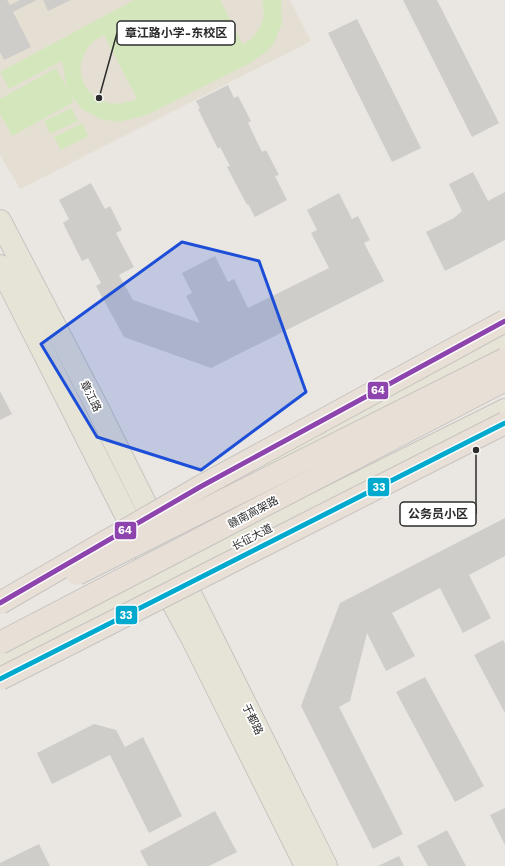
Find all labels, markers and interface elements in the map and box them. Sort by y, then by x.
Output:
callout: 章江路小学-东校区 [117,21,235,45]
text: 章江路小学-东校区 [125,26,227,40]
street label: 章江路 [77,379,104,414]
line badge: 64 [367,381,389,400]
text: 64 [371,384,385,397]
line badge: 33 [367,477,390,497]
text: 33 [372,481,386,494]
street label: 赣南高架路 [226,494,281,531]
callout: 公务员小区 [400,502,476,526]
text: 公务员小区 [408,507,468,521]
line badge: 64 [114,521,137,540]
street label: 长征大道 [230,522,275,553]
text: 64 [118,524,132,537]
line badge: 33 [115,605,138,625]
text: 33 [119,609,133,622]
street label: 于都路 [239,702,266,737]

